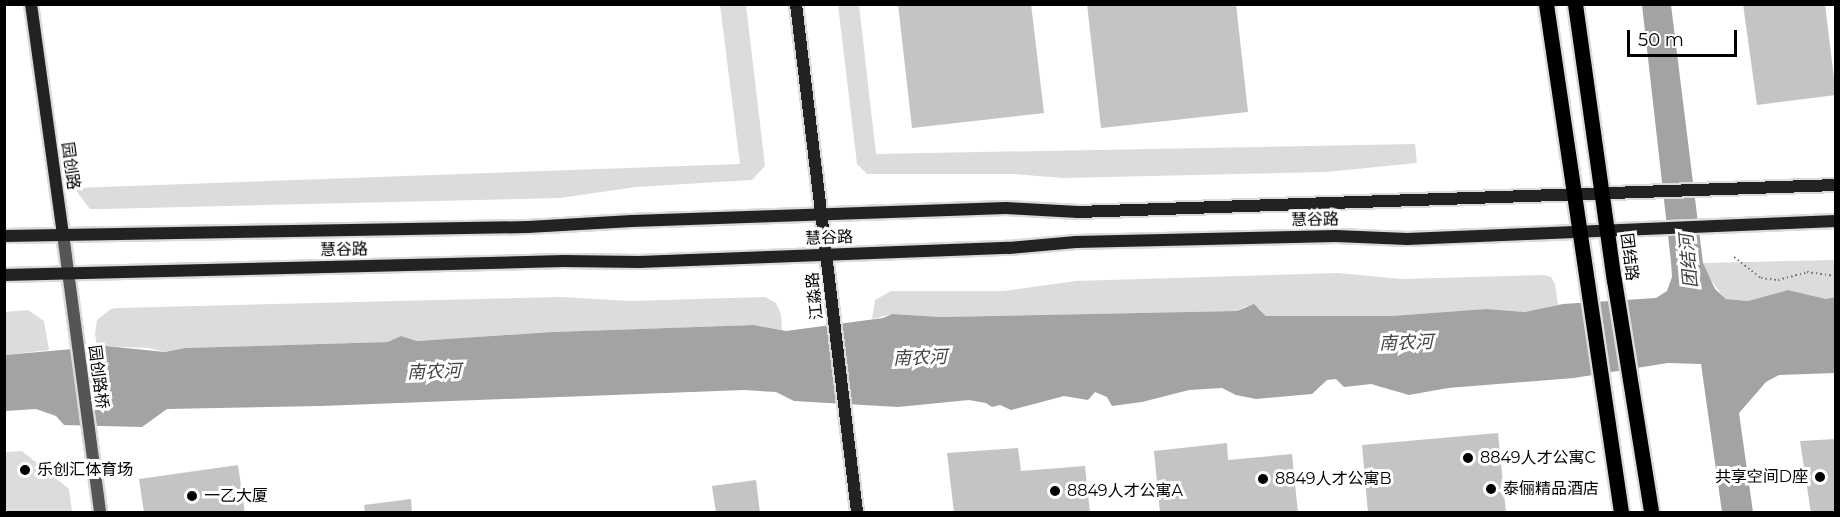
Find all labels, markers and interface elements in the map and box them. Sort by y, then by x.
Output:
scale bar [1630,18,1740,56]
text: 50 m [1638,29,1684,51]
street label: 园创路 [57,141,83,191]
street label: 慧谷路 [1291,210,1339,230]
street label: 慧谷路 [805,228,853,248]
street label: 团结路 [1617,232,1641,282]
water label: 团结河 [1676,233,1702,289]
street label: 慧谷路 [320,240,368,260]
street label: 江淼路 [803,271,827,321]
water label: 南农河 [1379,331,1433,355]
street label: 园创路桥 [85,344,111,410]
water label: 南农河 [893,346,947,370]
water label: 南农河 [407,360,461,384]
place label: 8849人才公寓C [1480,448,1596,468]
marker: 8849人才公寓C [1461,451,1475,465]
place label: 乐创汇体育场 [37,460,133,480]
marker: 乐创汇体育场 [18,463,32,477]
place label: 共享空间D座 [1715,467,1808,487]
place label: 8849人才公寓B [1275,469,1392,489]
marker: 共享空间D座 [1813,470,1827,484]
marker: 8849人才公寓B [1256,472,1270,486]
place label: 泰俪精品酒店 [1503,479,1599,499]
place label: 8849人才公寓A [1067,481,1183,501]
marker: 泰俪精品酒店 [1484,482,1498,496]
marker: 8849人才公寓A [1048,484,1062,498]
place label: 一乙大厦 [204,486,268,506]
marker: 一乙大厦 [185,489,199,503]

